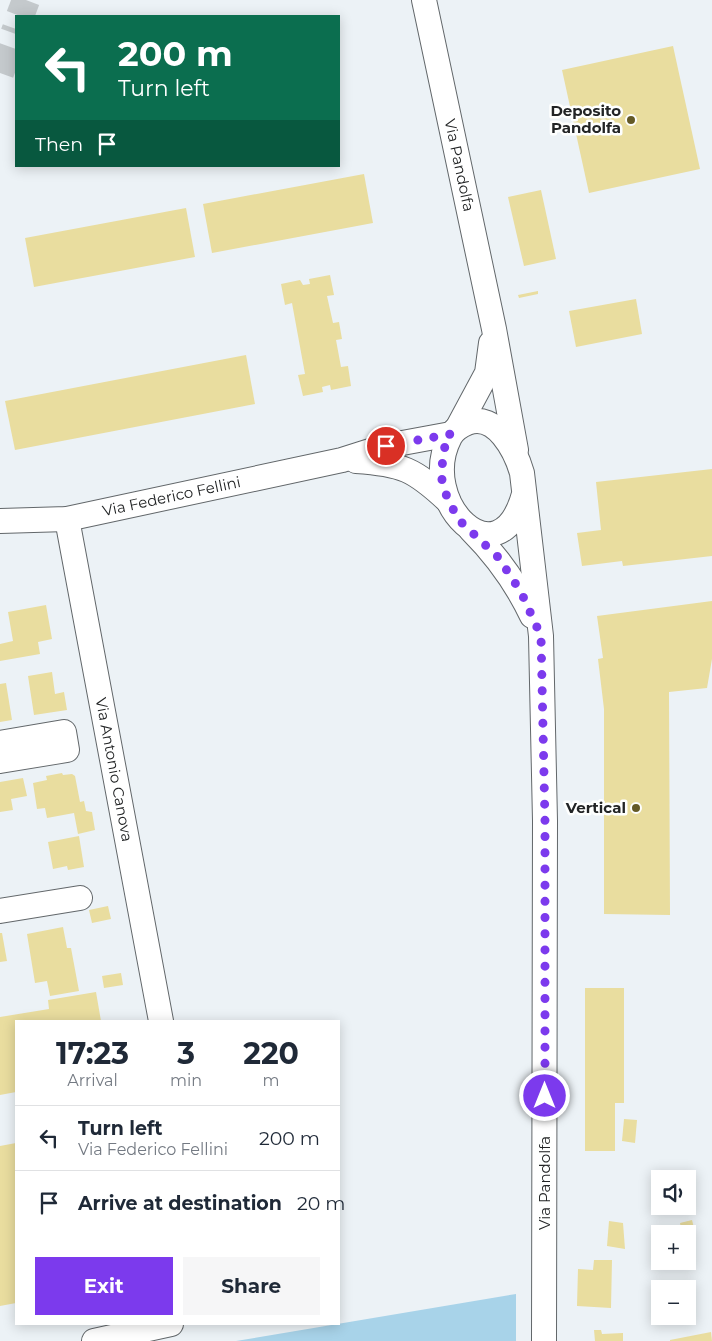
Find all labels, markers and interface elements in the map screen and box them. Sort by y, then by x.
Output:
text: 200 m [118,32,233,75]
icon: left [35,35,100,100]
text: Turn left [118,75,210,102]
place label: Deposito Pandolfa [550,101,621,137]
marker: Deposito Pandolfa [625,114,637,126]
street label: Via Pandolfa [441,117,479,213]
icon: arrive [93,130,121,158]
text: Then [35,133,83,156]
pin [365,425,407,467]
icon: arrive [372,432,400,460]
street label: Via Federico Fellini [101,472,242,520]
street label: Via Antonio Canova [92,696,137,843]
place label: Vertical [565,798,626,817]
marker: Vertical [630,802,642,814]
text: 17:23 [56,1035,129,1072]
text: 3 [177,1035,195,1072]
text: 220 [243,1035,299,1072]
position arrow [518,1069,570,1121]
text: Arrival [67,1071,118,1090]
text: min [170,1071,202,1090]
text: m [263,1071,280,1090]
text: Turn left [78,1117,163,1140]
icon: left [35,1124,63,1152]
text: 200 m [259,1127,320,1150]
street label: Via Pandolfa [535,1136,554,1230]
text: Via Federico Fellini [78,1140,228,1159]
map controls [651,1170,696,1325]
button: sound [651,1170,696,1215]
icon: arrive [35,1189,63,1217]
text: Arrive at destination [78,1192,282,1215]
text: 20 m [297,1192,345,1215]
button: + [651,1225,696,1270]
button: Exit [35,1257,173,1315]
button: Share [183,1257,320,1315]
button: − [651,1280,696,1325]

